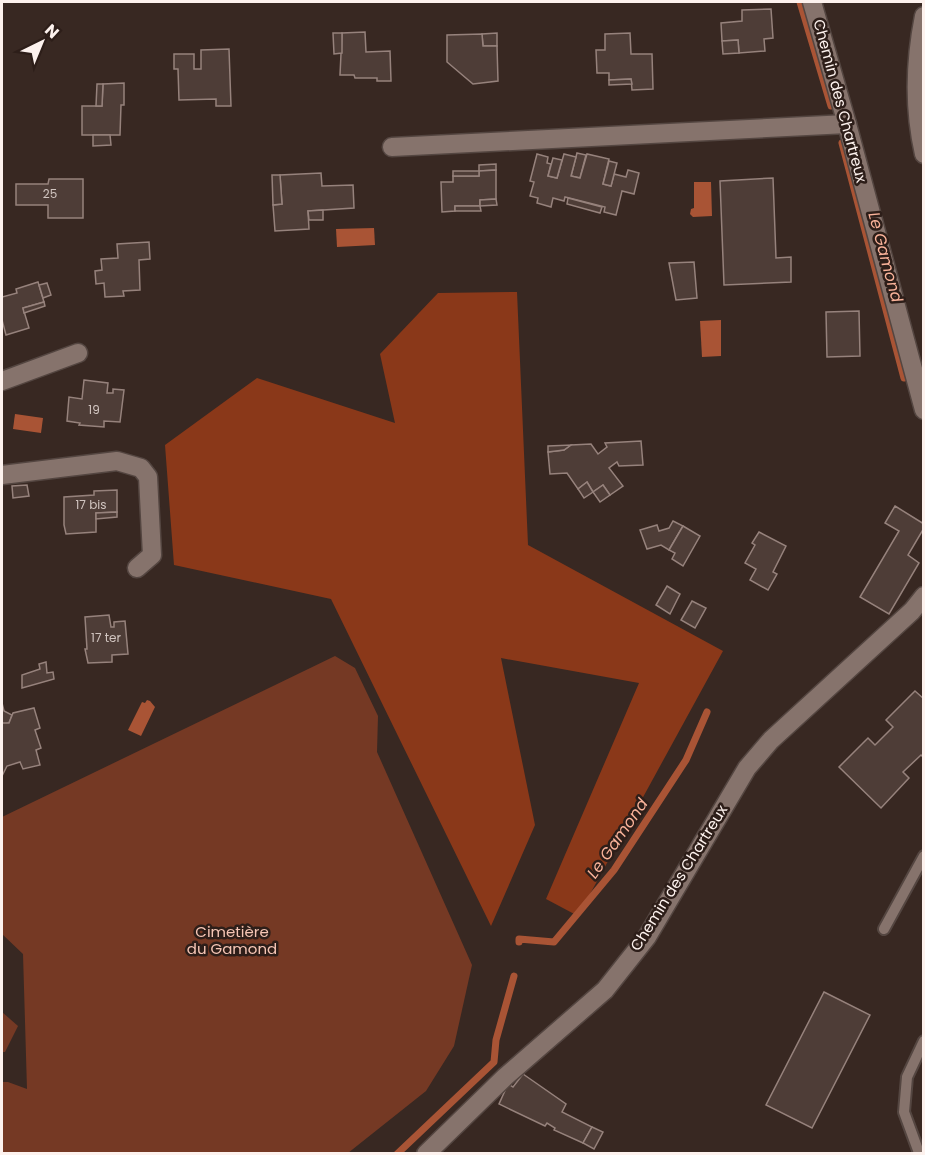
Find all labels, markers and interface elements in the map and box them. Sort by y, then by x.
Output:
north arrow [12,12,72,72]
street label: Chemin des Chartreux [809,17,872,185]
text: N [40,19,64,44]
house number: 25 [43,185,57,202]
water label: Le Gamond [862,209,909,305]
house number: 19 [88,401,100,418]
house number: 17 bis [76,496,106,513]
house number: 17 ter [91,629,121,646]
water label: Le Gamond [581,794,654,883]
street label: Chemin des Chartreux [625,801,732,955]
park label: Cimetière du Gamond [187,921,277,959]

